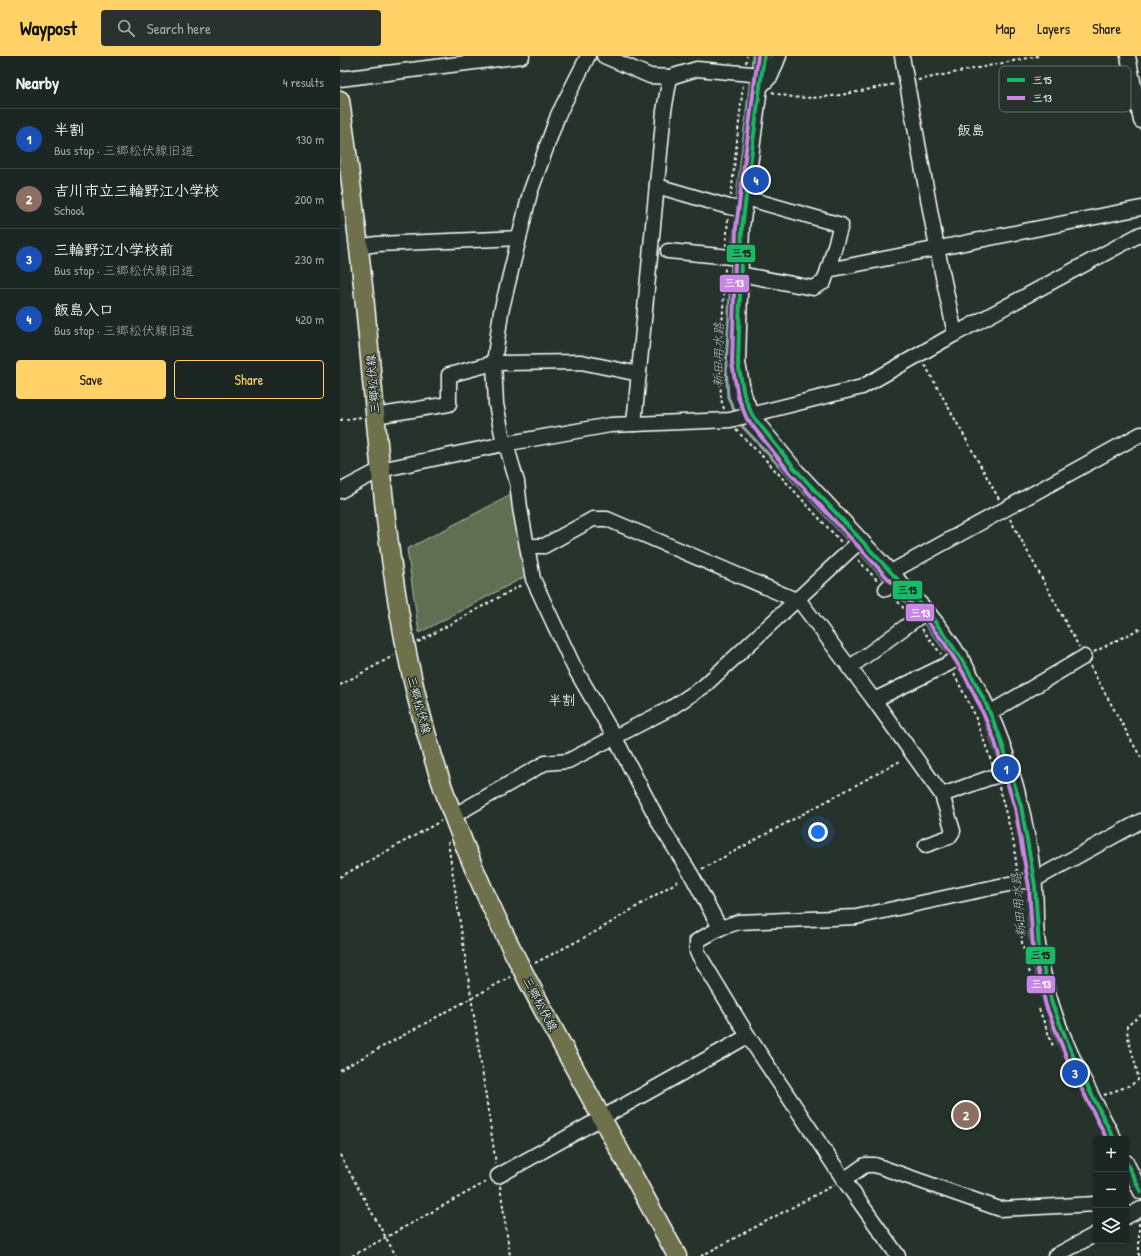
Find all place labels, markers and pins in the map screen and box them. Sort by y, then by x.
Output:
pin: 4 [743,165,769,195]
pin: 1 [993,754,1019,784]
pin: 3 [1062,1058,1088,1088]
pin: 2 [953,1100,979,1130]

